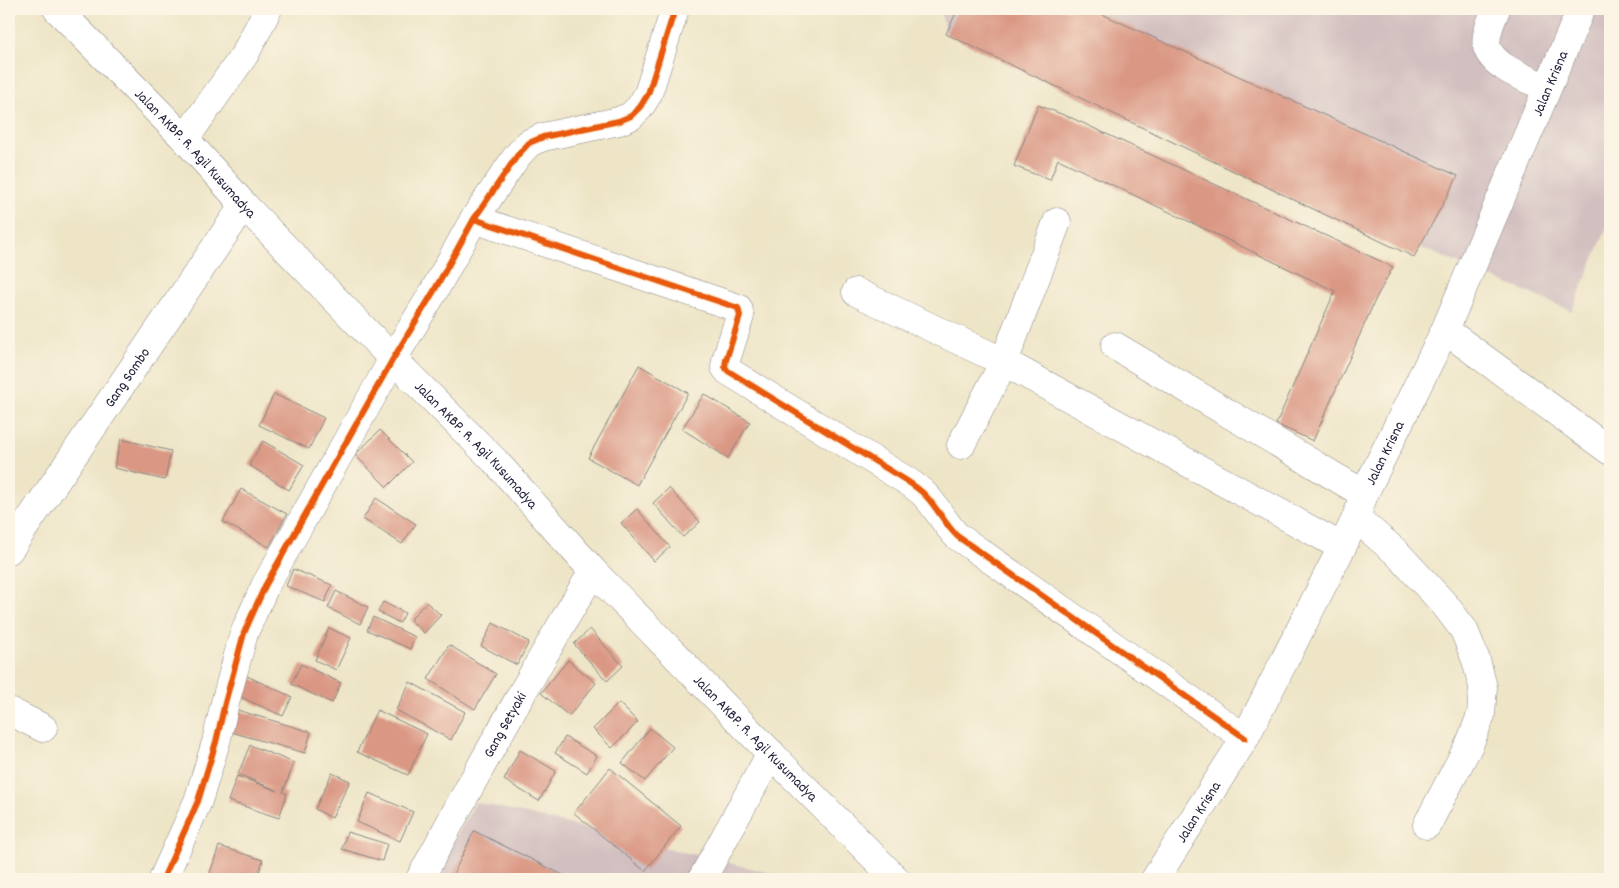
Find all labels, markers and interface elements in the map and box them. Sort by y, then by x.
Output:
street label: Jalan Krisna [1528,47,1575,120]
street label: Jalan AKBP. R. Agil Kusumadya [128,85,261,225]
street label: Gang Sombo [100,344,157,413]
street label: Jalan AKBP. R. Agil Kusumadya [408,377,543,516]
street label: Jalan Krisna [1361,417,1412,489]
street label: Jalan AKBP. R. Agil Kusumadya [687,671,823,808]
street label: Gang Setyaki [479,688,534,762]
street label: Jalan Krisna [1172,777,1228,848]

